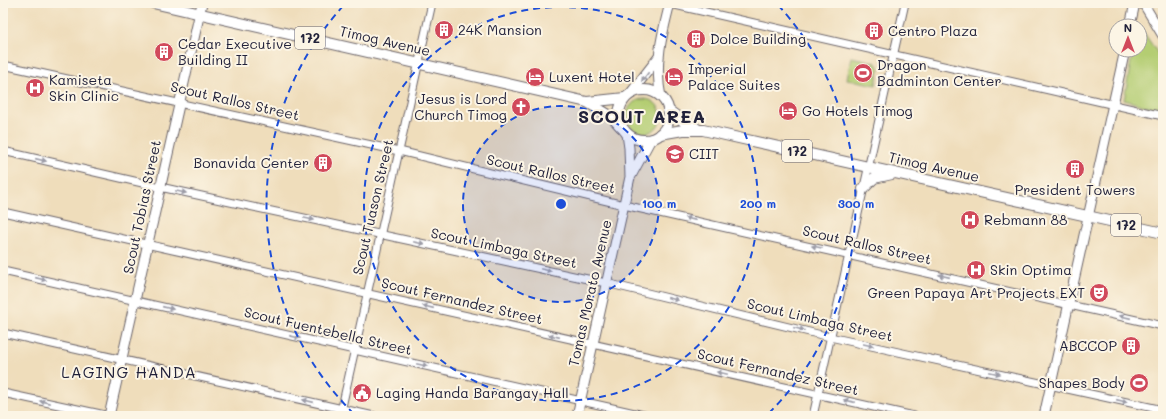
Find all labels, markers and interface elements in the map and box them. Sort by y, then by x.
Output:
north arrow [1108,18,1148,58]
building icon: 24K Mansion [433,19,455,41]
place label: 24K Mansion [458,20,542,39]
building icon: Centro Plaza [863,20,885,42]
text: N [1124,20,1132,35]
street label: Timog Avenue [338,21,432,60]
place label: Centro Plaza [888,21,978,40]
road number: 172 [295,27,325,49]
building icon: Dolce Building [685,28,707,50]
place label: Dolce Building [710,29,806,48]
place label: Cedar Executive Building II [178,34,292,69]
building icon: Cedar Executive Building II [153,41,175,63]
place label: Dragon Badminton Center [877,55,1001,90]
place label: Imperial Palace Suites [688,59,780,94]
sports icon: Dragon Badminton Center [852,62,874,84]
hotel icon: Luxent Hotel [524,66,546,88]
hotel icon: Imperial Palace Suites [663,66,685,88]
place label: Luxent Hotel [549,67,635,86]
place label: Kamiseta Skin Clinic [49,70,119,105]
one-way arrow [641,71,649,82]
street label: Scout Rallos Street [169,76,301,125]
hospital icon: Kamiseta Skin Clinic [24,77,46,99]
place label: Jesus is Lord Church Timog [414,89,507,124]
church icon: Jesus is Lord Church Timog [510,96,532,118]
hotel icon: Go Hotels Timog [777,100,799,122]
place label: Go Hotels Timog [802,101,913,120]
district label: SCOUT AREA [578,104,706,128]
street label: Scout Tuason Street [348,137,397,277]
street label: Scout Tobias Street [118,138,165,276]
road number: 172 [782,140,812,162]
school or university icon: CIIT [664,143,686,165]
place label: CIIT [689,144,719,163]
street label: Timog Avenue [887,147,981,186]
street label: Scout Rallos Street [485,149,617,198]
building icon: Bonavida Center [312,152,334,174]
place label: Bonavida Center [193,153,309,172]
one-way arrow [35,157,47,163]
building icon: President Towers [1064,158,1086,180]
place label: President Towers [1015,180,1135,199]
one-way arrow [175,189,188,195]
text: 100 m [642,195,676,211]
text: 200 m [740,195,776,211]
text: 300 m [838,195,874,211]
centre of rings [554,197,568,211]
hospital icon: Rebmann 88 [959,209,981,231]
place label: Rebmann 88 [984,210,1067,229]
road number: 172 [1111,214,1141,236]
one-way arrow [684,216,696,222]
one-way arrow [302,217,315,223]
street label: Tomas Morato Avenue [563,218,616,368]
street label: Scout Rallos Street [801,220,933,269]
street label: Scout Limbaga Street [429,223,579,272]
one-way arrow [413,240,425,246]
one-way arrow [811,244,823,250]
hospital icon: Skin Optima [965,259,987,281]
place label: Skin Optima [990,260,1072,279]
one-way arrow [540,268,552,274]
one-way arrow [937,272,950,278]
street label: Scout Fernandez Street [380,273,545,328]
one-way arrow [35,277,47,283]
theatre icon: Green Papaya Art Projects EXT [1088,282,1110,304]
place label: Green Papaya Art Projects EXT [867,283,1085,302]
street label: Scout Limbaga Street [745,293,895,346]
one-way arrow [667,296,679,302]
street label: Scout Fuentebella Street [242,302,414,359]
one-way arrow [421,304,434,310]
one-way arrow [162,305,174,311]
one-way arrow [1119,314,1131,320]
one-way arrow [793,327,805,333]
one-way arrow [548,332,561,338]
one-way arrow [289,334,301,340]
building icon: ABCCOP [1120,335,1142,357]
place label: ABCCOP [1059,336,1117,355]
one-way arrow [862,343,874,349]
street label: Scout Fernandez Street [696,344,861,399]
district label: LAGING HANDA [61,361,197,382]
one-way arrow [415,362,428,368]
one-way arrow [716,369,728,375]
one-way arrow [989,370,1001,376]
sports icon: Shapes Body [1128,372,1150,394]
place label: Shapes Body [1039,373,1125,392]
public building icon: Laging Handa Barangay Hall [351,382,373,404]
place label: Laging Handa Barangay Hall [376,383,569,402]
one-way arrow [39,398,51,404]
one-way arrow [302,398,314,404]
one-way arrow [843,398,855,404]
one-way arrow [1116,398,1128,404]

